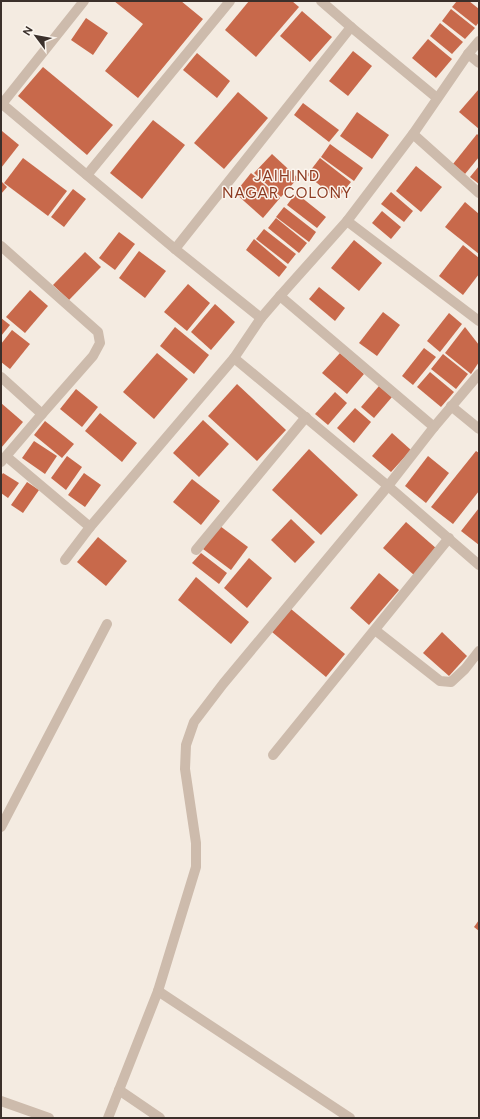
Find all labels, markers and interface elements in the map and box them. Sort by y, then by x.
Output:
north arrow [16,16,56,56]
text: N [20,24,36,38]
district label: JAIHIND NAGAR COLONY [222,167,352,202]

